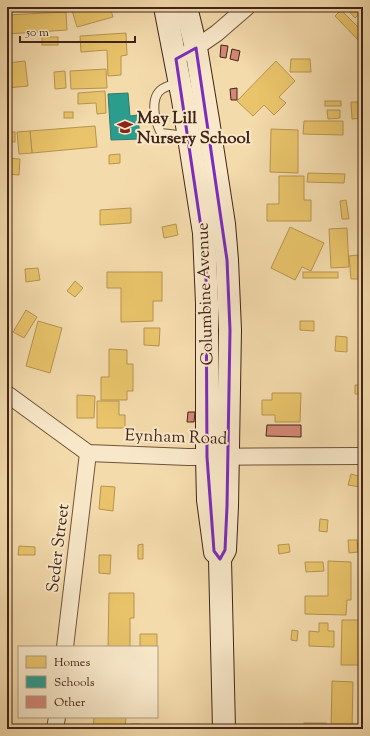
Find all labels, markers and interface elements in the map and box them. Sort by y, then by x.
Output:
scale bar [20,18,135,44]
text: 50 m [25,24,49,42]
place label: May Lill Nursery School [137,107,251,151]
school or university icon: May Lill Nursery School [116,118,134,136]
street label: Columbine Avenue [192,222,220,366]
street label: Eynham Road [124,424,228,452]
street label: Seder Street [42,502,76,594]
legend [18,646,158,718]
text: Homes [54,654,90,672]
text: Schools [54,674,95,692]
text: Other [54,694,86,712]

